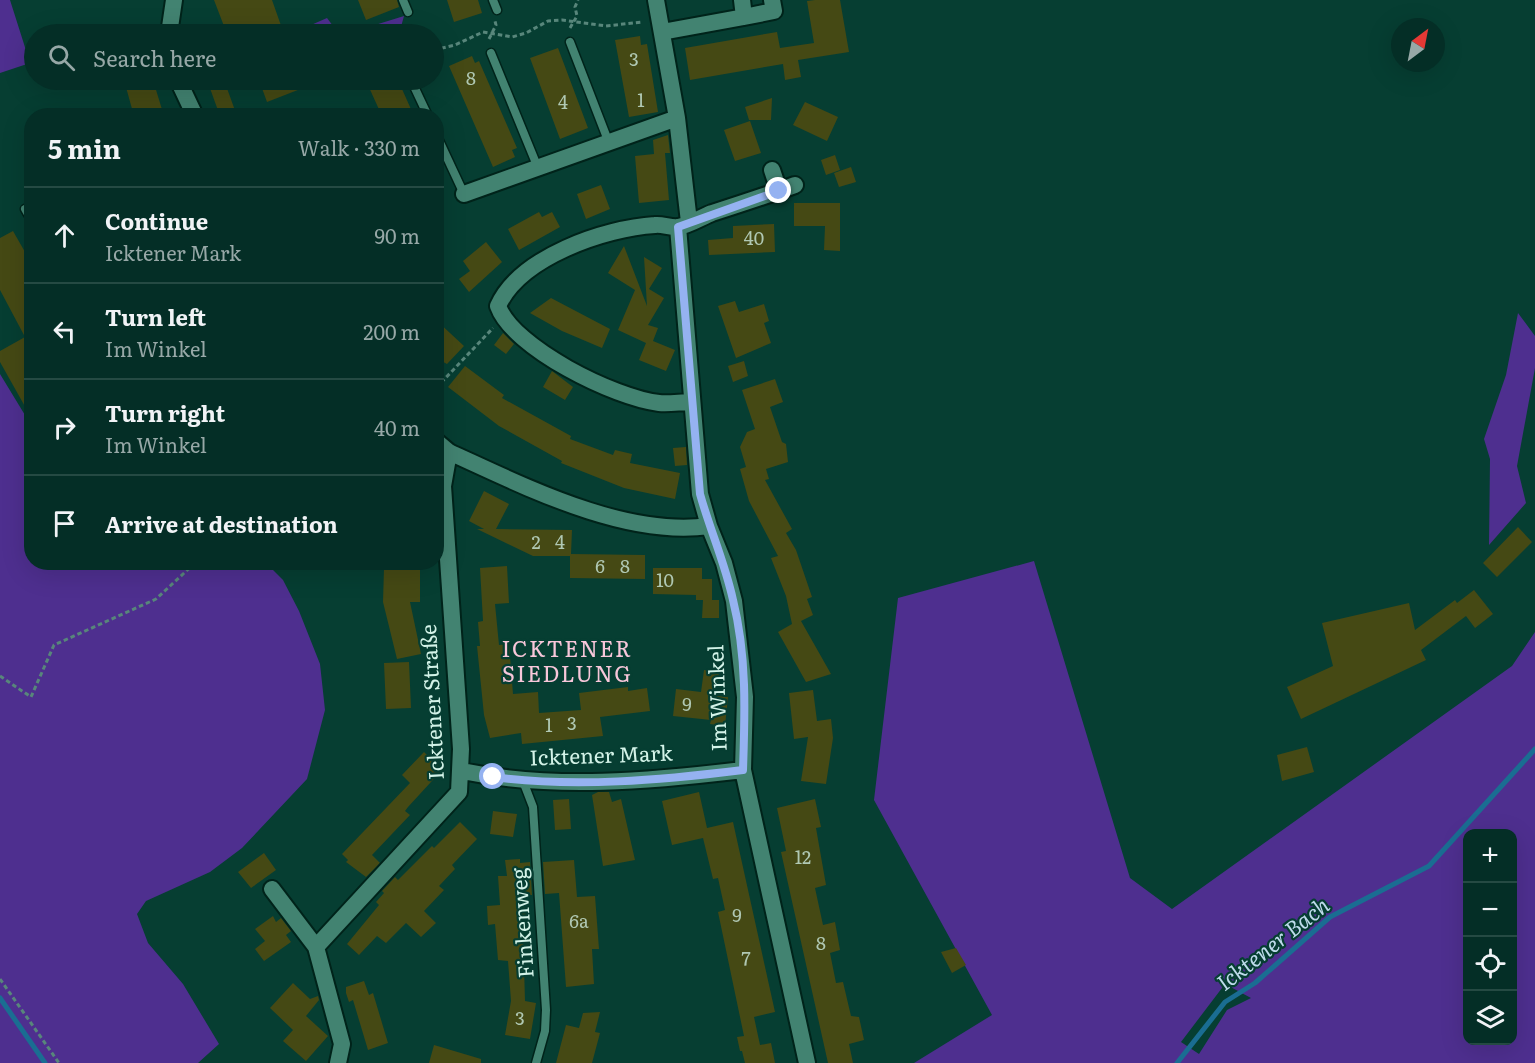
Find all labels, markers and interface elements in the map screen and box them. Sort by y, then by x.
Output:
north arrow [1391,18,1445,72]
search box [24,24,444,90]
icon: search [45,41,78,74]
text: Search here [93,41,216,74]
house number: 3 [629,45,639,72]
house number: 8 [466,64,476,91]
house number: 1 [637,86,645,113]
house number: 4 [558,88,568,115]
text: 5 min [48,128,121,167]
text: Walk · 330 m [298,132,420,162]
route end [765,177,791,203]
text: Continue [105,204,208,237]
icon: ahead [48,219,81,252]
text: 90 m [375,220,420,250]
house number: 40 [744,224,764,251]
text: Icktener Mark [105,237,241,267]
text: Turn left [105,300,206,333]
icon: left [48,315,81,348]
text: 200 m [363,316,420,346]
text: Im Winkel [105,333,207,363]
text: Turn right [105,396,225,429]
icon: right [48,411,81,444]
text: 40 m [374,412,420,442]
text: Im Winkel [105,429,207,459]
icon: arrive [48,507,81,540]
text: Arrive at destination [105,507,338,540]
house number: 2 [531,528,541,555]
house number: 4 [555,528,565,555]
house number: 6 [595,552,605,579]
house number: 8 [620,552,630,579]
house number: 10 [656,566,674,593]
street label: Icktener Straße [411,623,450,781]
district label: ICKTENER SIEDLUNG [502,631,633,689]
street label: Im Winkel [698,644,733,752]
house number: 9 [682,690,692,717]
house number: 3 [567,709,577,736]
house number: 1 [545,711,553,738]
street label: Icktener Mark [529,736,673,771]
route start [479,763,505,789]
map controls [1463,829,1517,1045]
button: + [1463,829,1517,883]
house number: 12 [795,843,811,870]
street label: Finkenweg [501,867,540,979]
button: − [1463,883,1517,937]
water label: Icktener Bach [1209,888,1336,997]
house number: 9 [732,901,742,928]
house number: 6a [569,907,589,934]
house number: 8 [816,929,826,956]
button: locate [1463,937,1517,991]
house number: 7 [741,944,751,971]
button: layers [1463,991,1517,1045]
house number: 3 [515,1004,525,1031]

